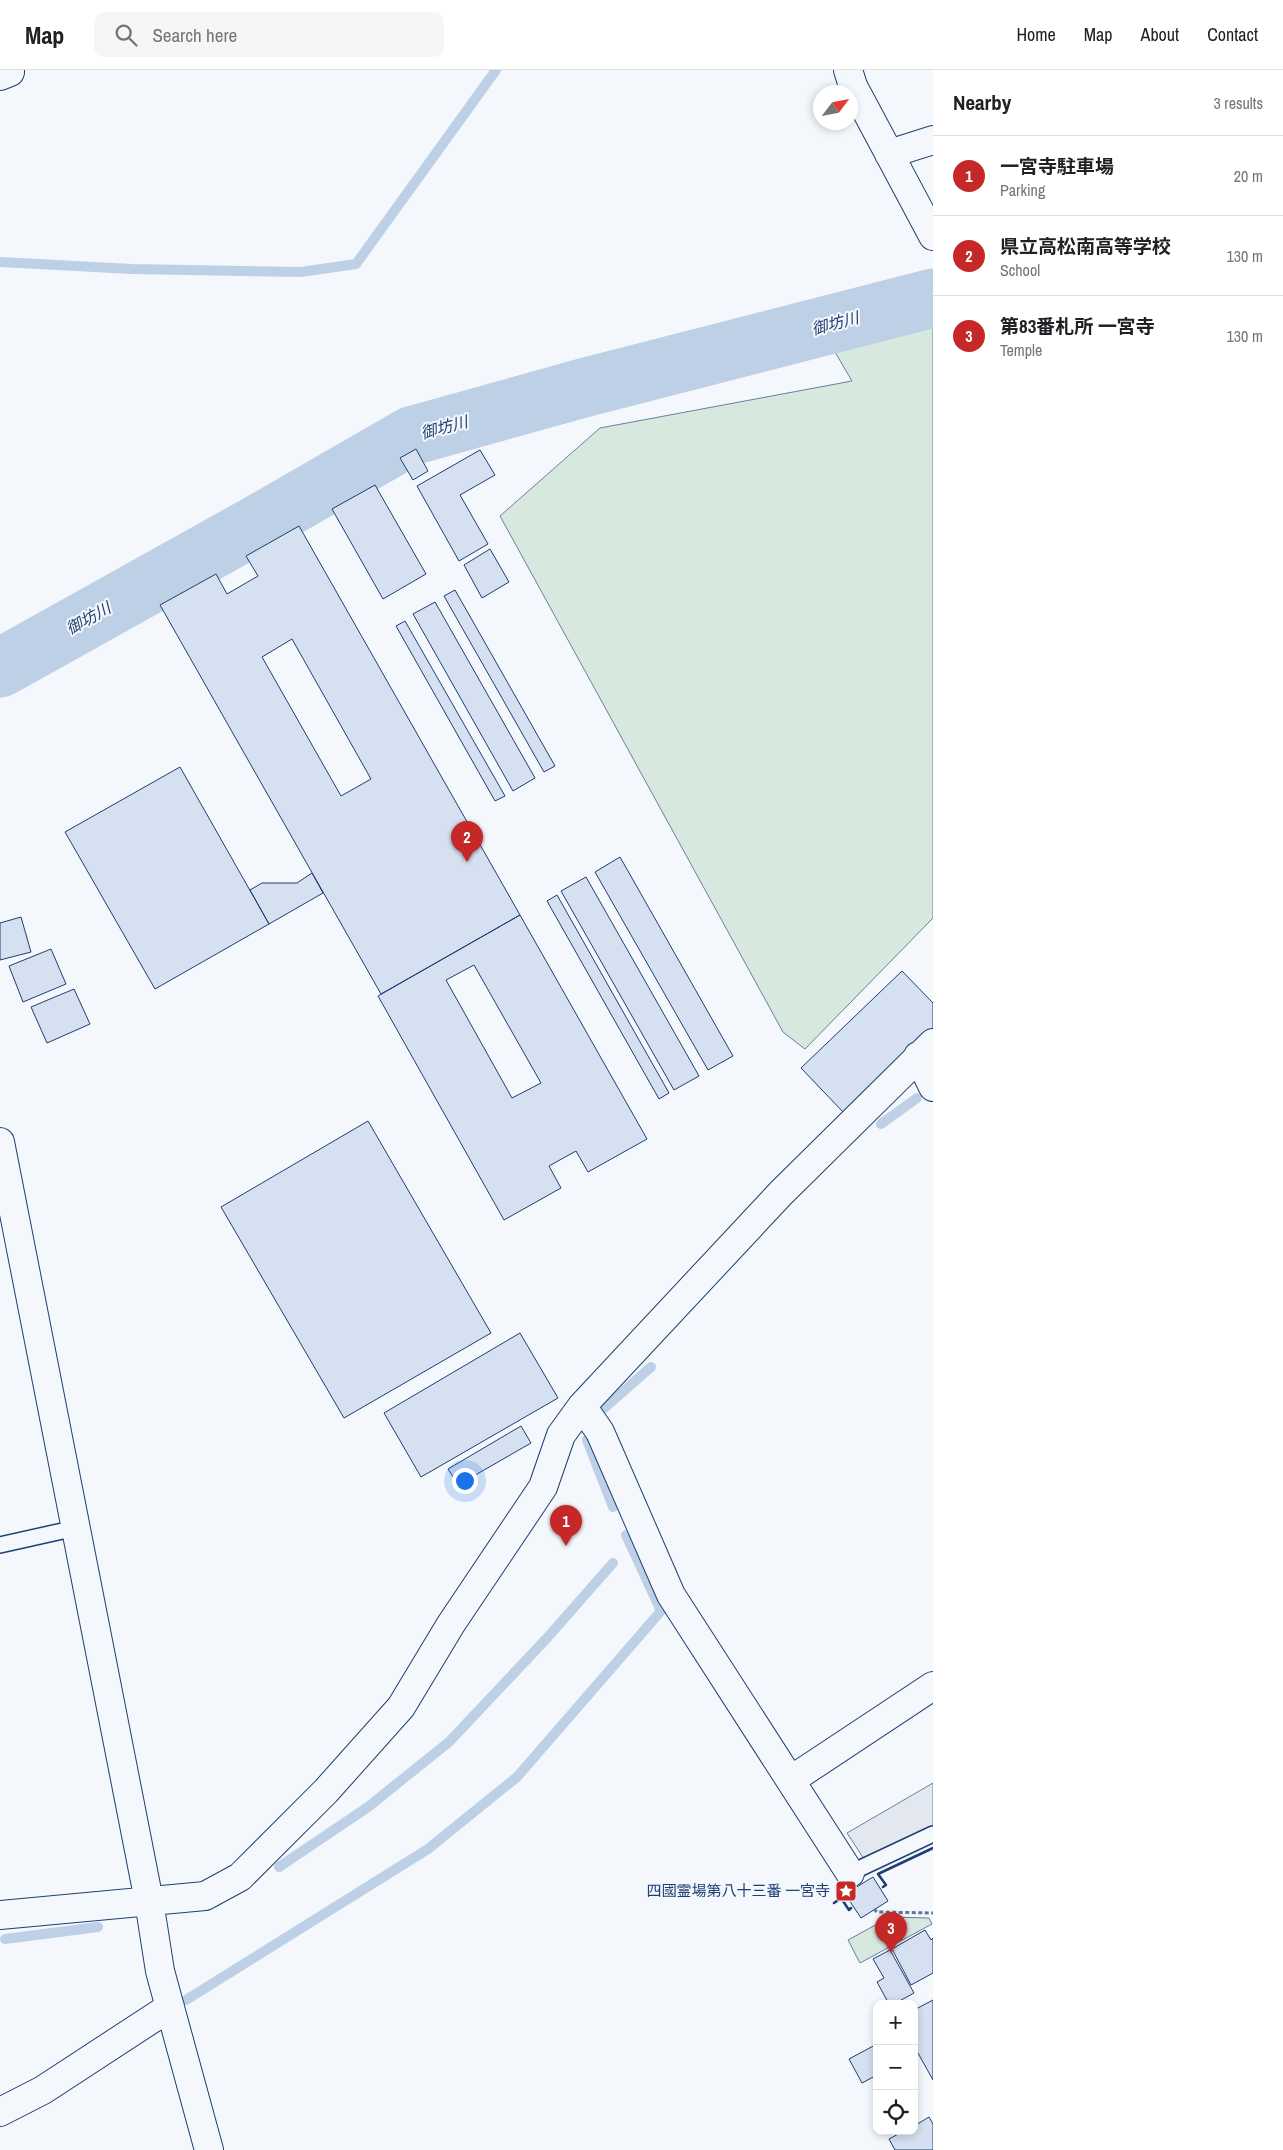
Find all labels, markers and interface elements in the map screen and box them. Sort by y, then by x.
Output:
search box [94,12,444,57]
text: Map [25,19,64,51]
icon: search [112,21,140,49]
text: Search here [152,22,237,48]
text: Home [1016,22,1056,47]
text: Map [1084,22,1113,47]
text: About [1141,22,1179,47]
text: Contact [1207,22,1258,47]
north arrow [813,85,858,130]
text: Nearby [953,88,1011,117]
text: 3 results [1213,92,1263,114]
text: 一宮寺駐車場 [1000,153,1114,179]
text: 1 [965,165,973,187]
text: 20 m [1234,165,1263,187]
text: Parking [1000,179,1045,201]
text: 県立高松南高等学校 [1000,233,1171,259]
text: 2 [965,245,973,267]
text: 130 m [1227,245,1263,267]
text: School [1000,259,1040,281]
water label: 御坊川 [809,306,863,340]
text: 第83番札所 一宮寺 [1000,313,1155,339]
text: 3 [965,325,973,347]
text: 130 m [1227,325,1263,347]
text: Temple [1000,339,1042,361]
water label: 御坊川 [418,410,472,444]
water label: 御坊川 [62,596,116,639]
pin: 2 [451,821,483,862]
your location [452,1468,478,1494]
pin: 1 [550,1505,582,1546]
place icon: 四國霊場第八十三番 一宮寺 [834,1879,858,1903]
place label: 四國霊場第八十三番 一宮寺 [647,1880,830,1901]
pin: 3 [875,1912,907,1953]
map controls [873,2000,918,2135]
button: + [873,2000,918,2045]
button: − [873,2045,918,2090]
button: locate [873,2090,918,2135]

